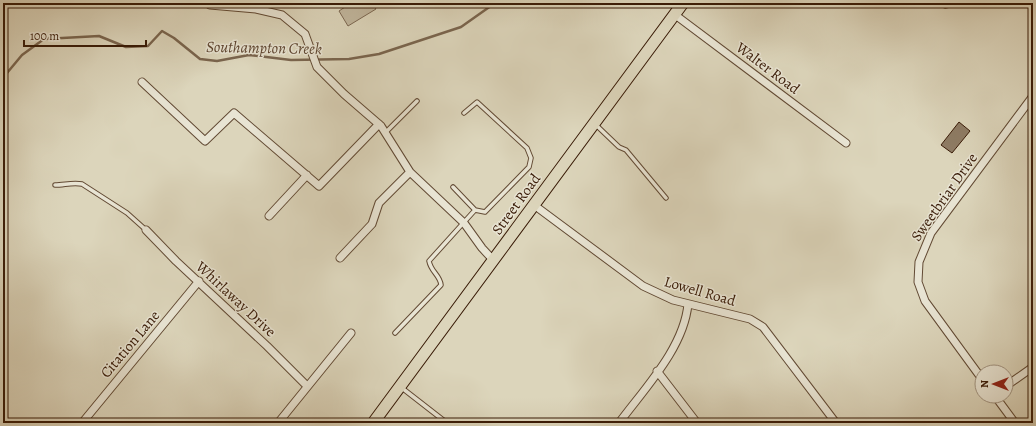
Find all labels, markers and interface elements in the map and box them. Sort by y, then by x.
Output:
scale bar [24,22,146,48]
text: 100 m [30,28,59,44]
water label: Southampton Creek [206,36,322,60]
street label: Walter Road [731,37,805,99]
street label: Sweetbriar Drive [906,149,982,245]
street label: Street Road [487,169,546,239]
street label: Whirlaway Drive [191,256,281,341]
street label: Lowell Road [662,271,739,311]
street label: Citation Lane [96,306,164,382]
north arrow [974,364,1014,404]
text: N [977,380,992,388]

